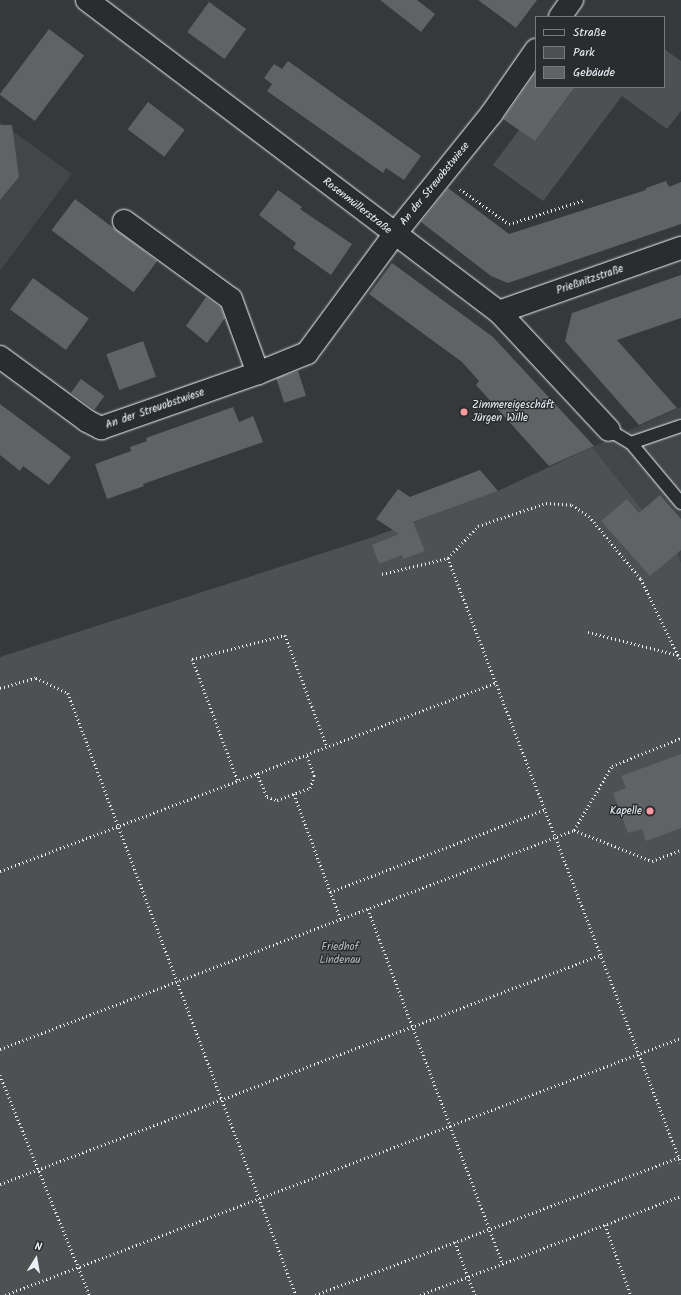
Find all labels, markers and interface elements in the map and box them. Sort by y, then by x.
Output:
legend [535,16,665,88]
text: Straße [573,23,606,42]
text: Park [573,43,595,62]
text: Gebäude [573,63,615,82]
street label: An der Streuobstwiese [397,140,473,228]
street label: Rosenmüllerstraße [320,175,394,237]
street label: Prießnitzstraße [555,262,625,298]
street label: An der Streuobstwiese [104,386,206,432]
place label: Zimmereigeschäft Jürgen Wille [472,399,554,425]
marker: Zimmereigeschäft Jürgen Wille [459,407,469,417]
place label: Kapelle [610,804,642,818]
marker: Kapelle [645,806,655,816]
park label: Friedhof Lindenau [319,941,361,967]
text: N [33,1238,43,1257]
north arrow [16,1239,56,1279]

